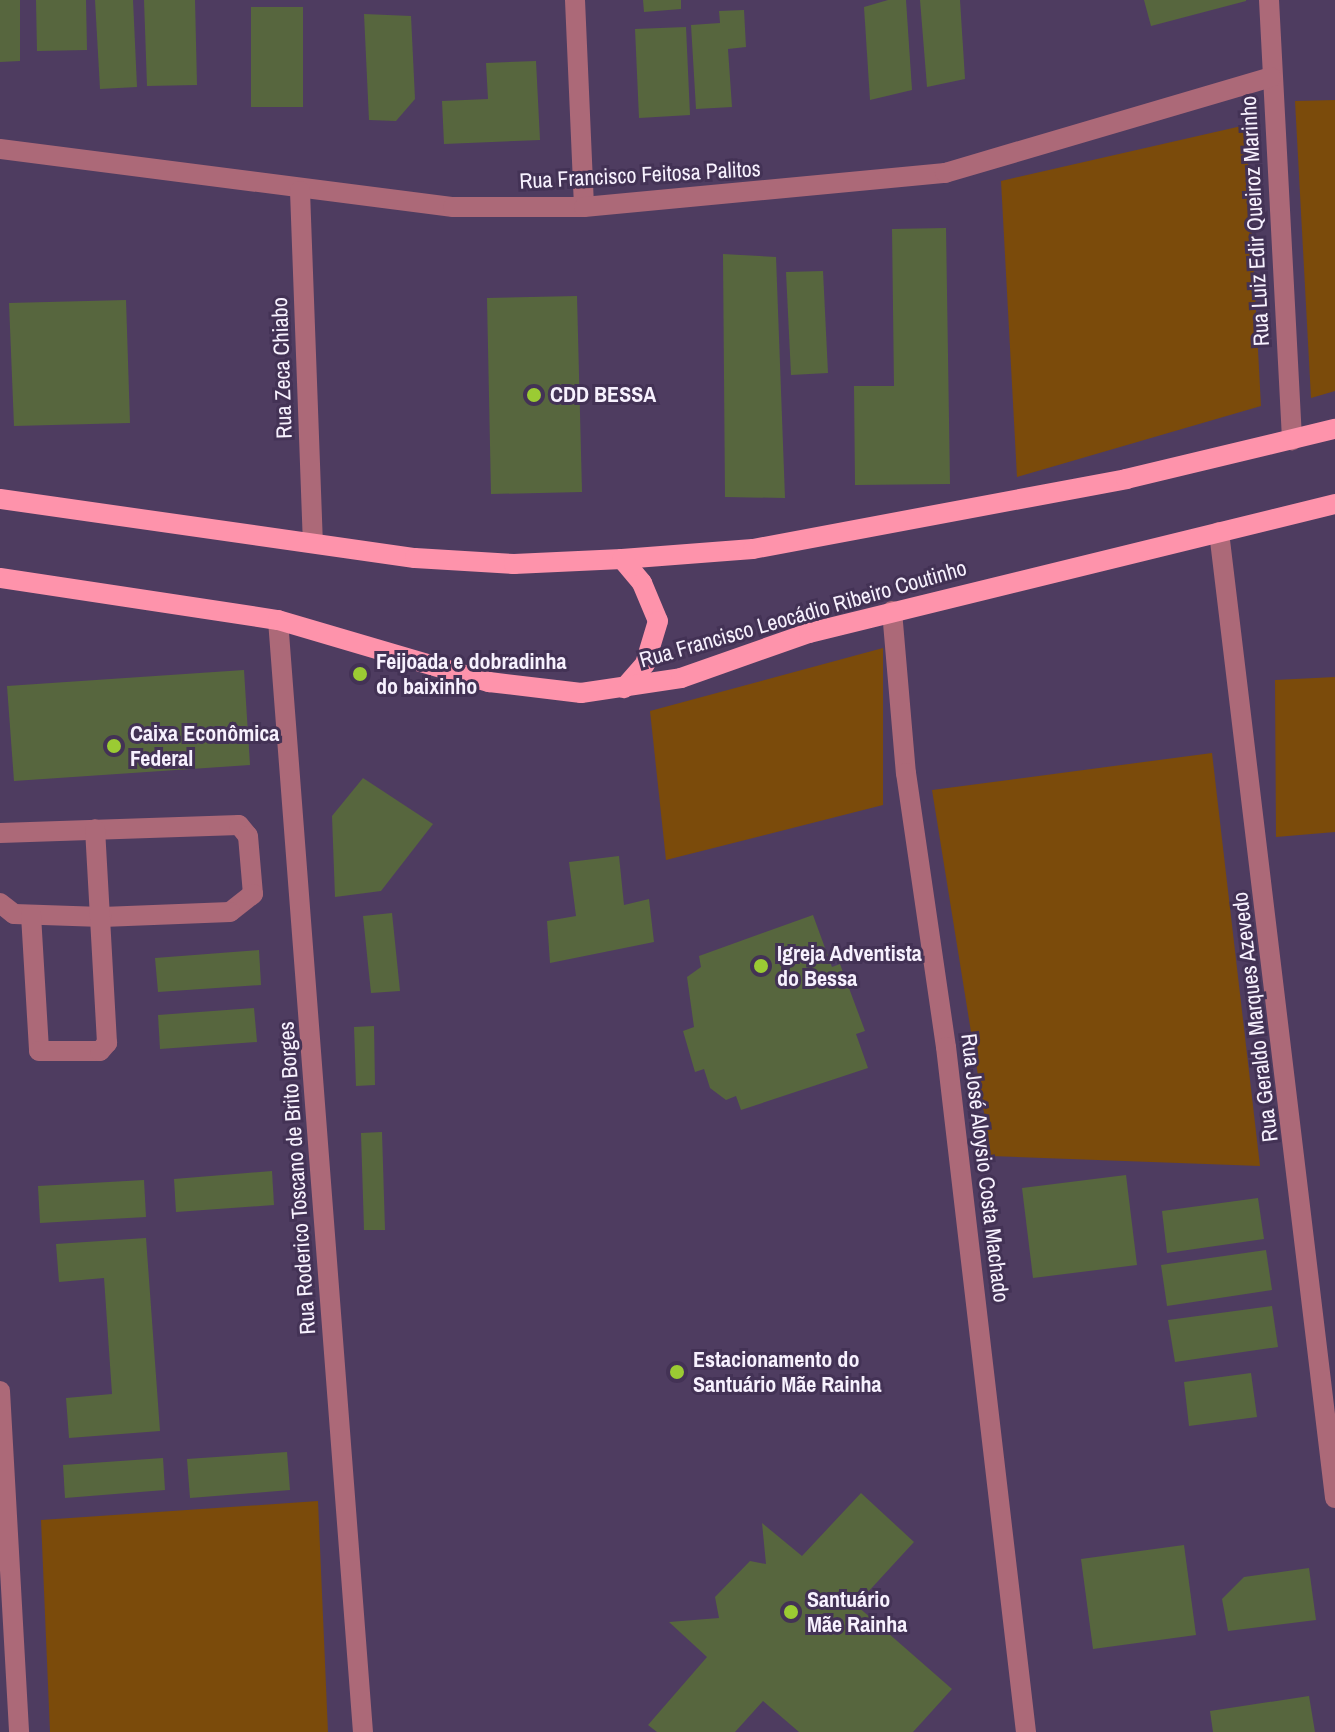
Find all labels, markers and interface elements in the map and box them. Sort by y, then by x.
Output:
street label: Rua Luiz Edir Queiroz Marinho [1235,95,1275,347]
street label: Rua Francisco Feitosa Palitos [519,155,761,195]
street label: Rua Zeca Chiabo [266,297,298,439]
place label: CDD BESSA [550,382,656,408]
marker: CDD BESSA [525,386,543,404]
street label: Rua Francisco Leocádio Ribeiro Coutinho [636,555,970,673]
place label: Feijoada e dobradinha do baixinho [376,648,567,700]
marker: Feijoada e dobradinha do baixinho [351,665,369,683]
place label: Caixa Econômica Federal [130,720,279,772]
marker: Caixa Econômica Federal [105,737,123,755]
street label: Rua Geraldo Marques Azevedo [1227,890,1283,1144]
place label: Igreja Adventista do Bessa [777,940,922,992]
marker: Igreja Adventista do Bessa [752,957,770,975]
street label: Rua Roderico Toscano de Brito Borges [273,1021,321,1335]
street label: Rua José Aloysio Costa Machado [955,1032,1015,1304]
place label: Estacionamento do Santuário Mãe Rainha [693,1346,881,1398]
marker: Estacionamento do Santuário Mãe Rainha [668,1363,686,1381]
place label: Santuário Mãe Rainha [807,1586,907,1638]
marker: Santuário Mãe Rainha [782,1603,800,1621]

